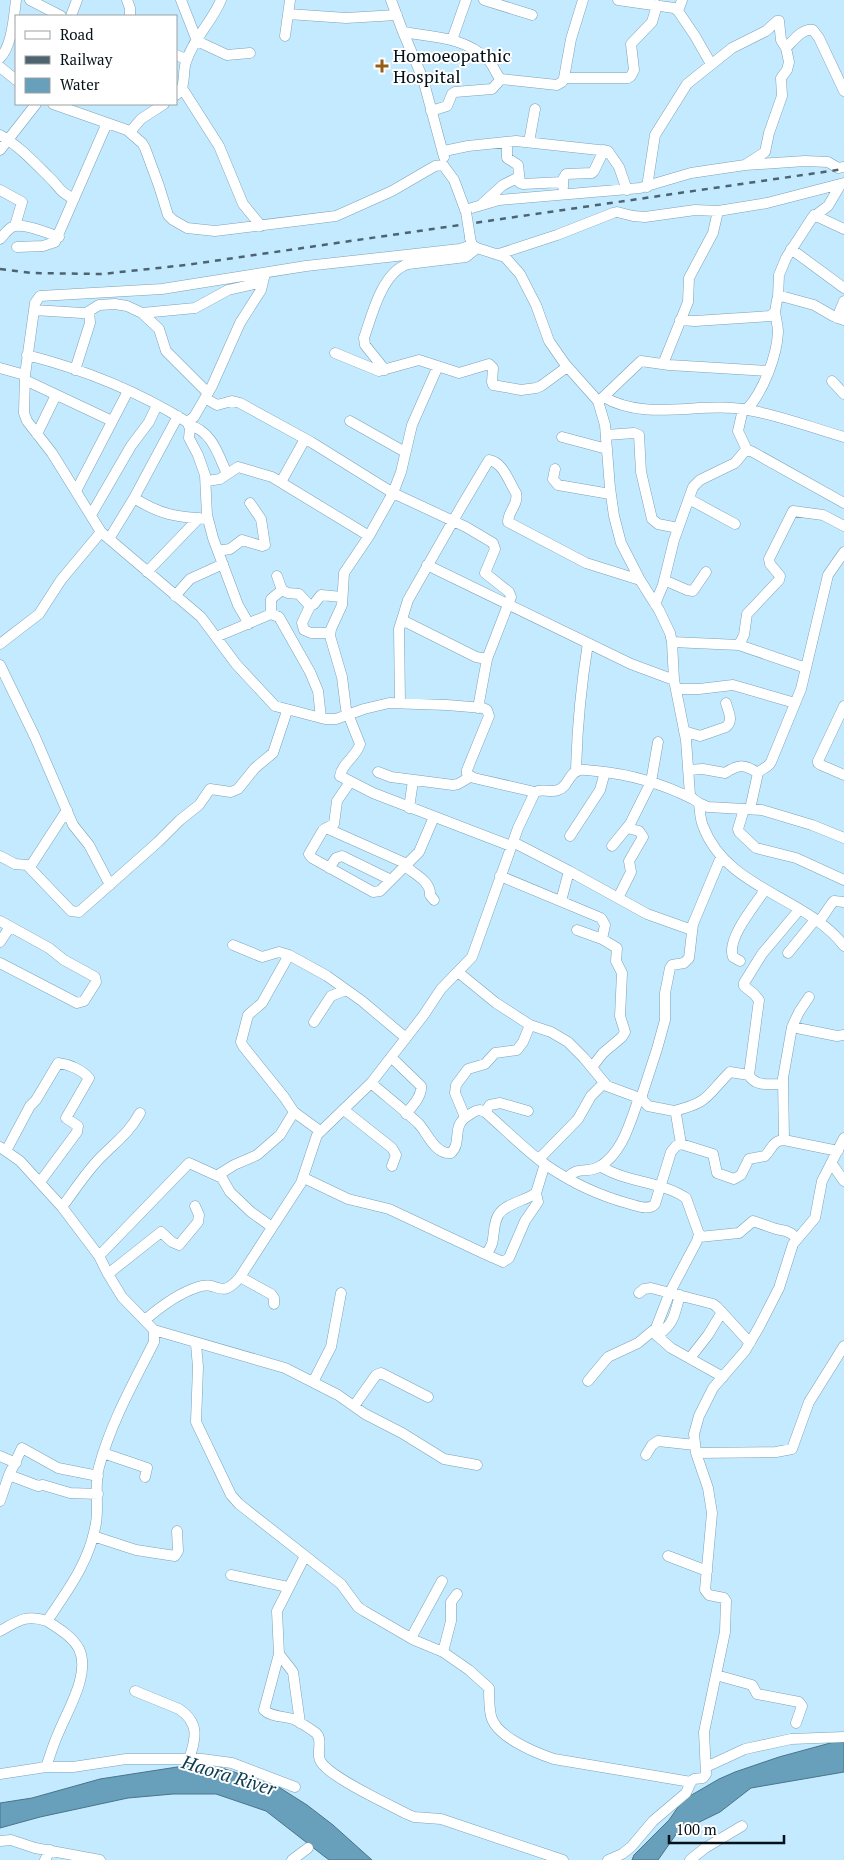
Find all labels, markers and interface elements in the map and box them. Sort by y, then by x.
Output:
legend [15,15,178,105]
text: Road [60,24,93,44]
place label: Homoeopathic Hospital [393,43,511,88]
text: Railway [60,49,113,69]
marker: Homoeopathic Hospital [375,59,389,73]
text: Water [60,74,100,94]
water label: Haora River [178,1748,280,1801]
scale bar [669,1812,784,1844]
text: 100 m [676,1819,717,1839]

